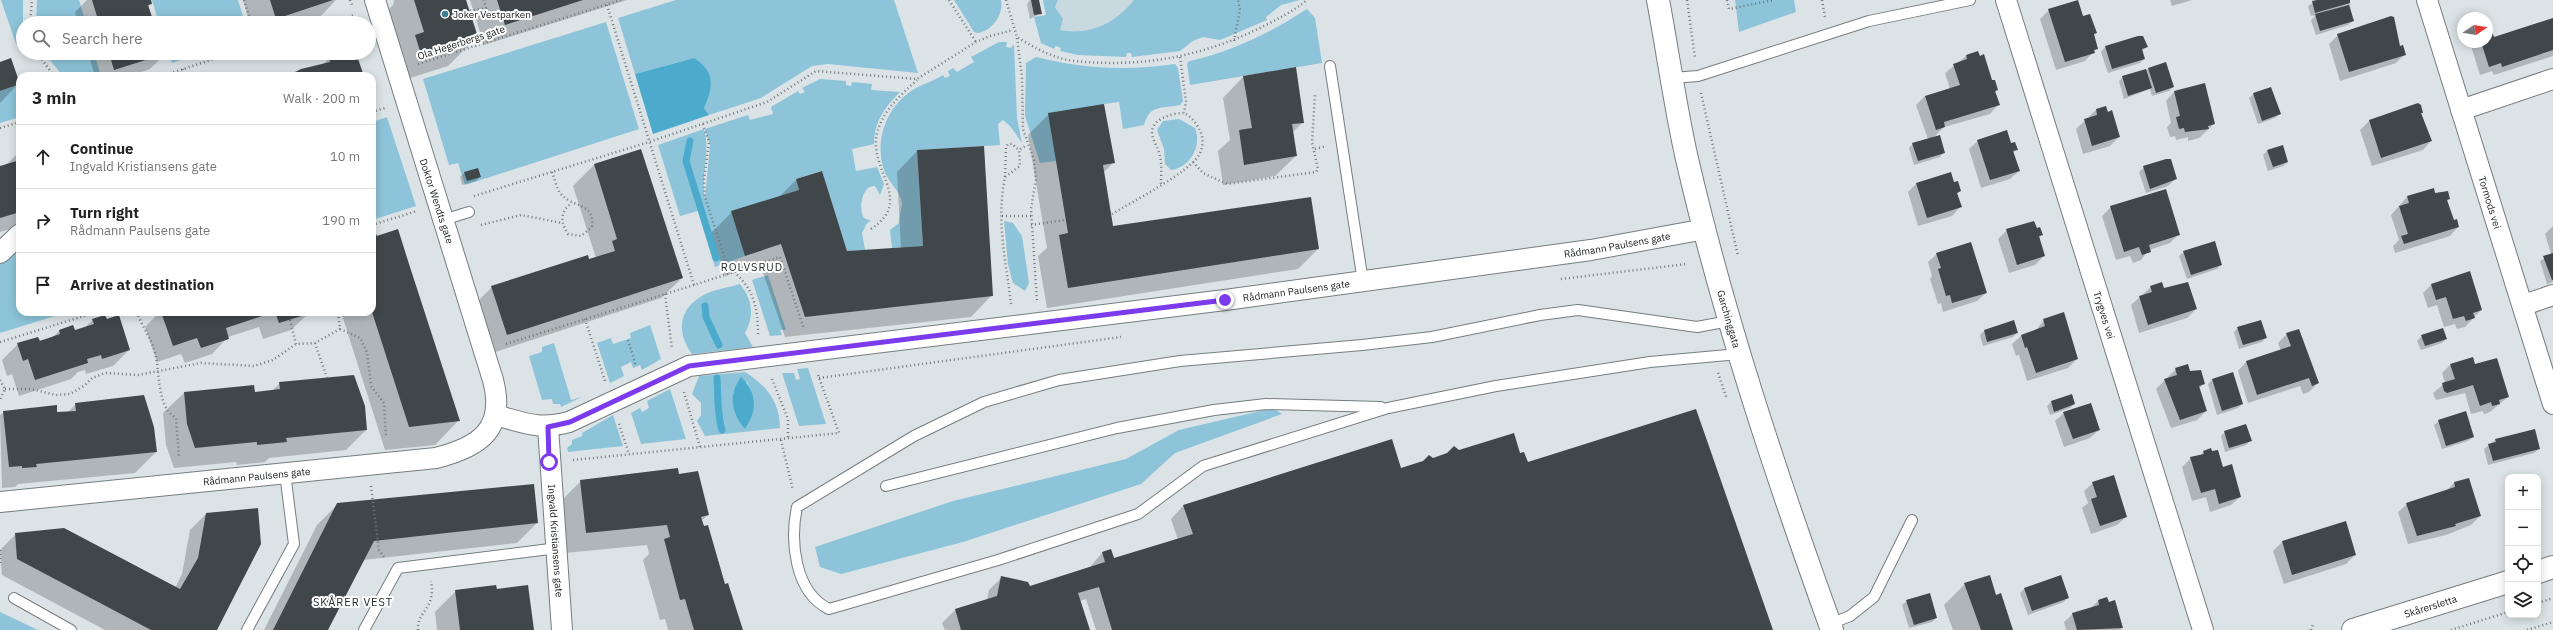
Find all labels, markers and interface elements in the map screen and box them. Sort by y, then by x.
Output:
place label: Joker Vestparken [453,8,531,21]
marker: Joker Vestparken [440,9,450,19]
north arrow [2457,12,2493,48]
search box [16,16,376,60]
street label: Ola Hegerbergs gate [416,22,507,63]
icon: search [30,27,52,49]
text: Search here [62,29,142,48]
text: 3 min [32,87,76,109]
text: Walk · 200 m [283,90,360,107]
text: Continue [70,139,134,158]
icon: ahead [32,146,54,168]
text: 10 m [330,148,360,165]
street label: Doktor Wendts gate [417,157,457,246]
text: Ingvald Kristiansens gate [70,158,217,175]
street label: Tormods vei [2475,175,2504,231]
text: Turn right [70,203,139,222]
icon: right [32,210,54,232]
text: 190 m [322,212,360,229]
text: Rådmann Paulsens gate [70,222,210,239]
street label: Rådmann Paulsens gate [1563,229,1672,261]
district label: ROLVSRUD [721,260,783,274]
icon: arrive [32,274,54,296]
text: Arrive at destination [70,275,214,294]
street label: Rådmann Paulsens gate [1242,277,1351,304]
street label: Garchinggata [1714,289,1743,350]
street label: Trygves vei [2090,290,2118,341]
route end [1216,291,1234,309]
route start [540,453,558,471]
street label: Rådmann Paulsens gate [202,465,312,488]
map controls [2505,474,2541,618]
button: + [2505,474,2541,510]
street label: Ingvald Kristiansens gate [545,484,566,598]
button: − [2505,510,2541,546]
button: locate [2505,546,2541,582]
button: layers [2505,582,2541,618]
street label: Skårersletta [2403,592,2459,621]
district label: SKÅRER VEST [313,595,393,609]

